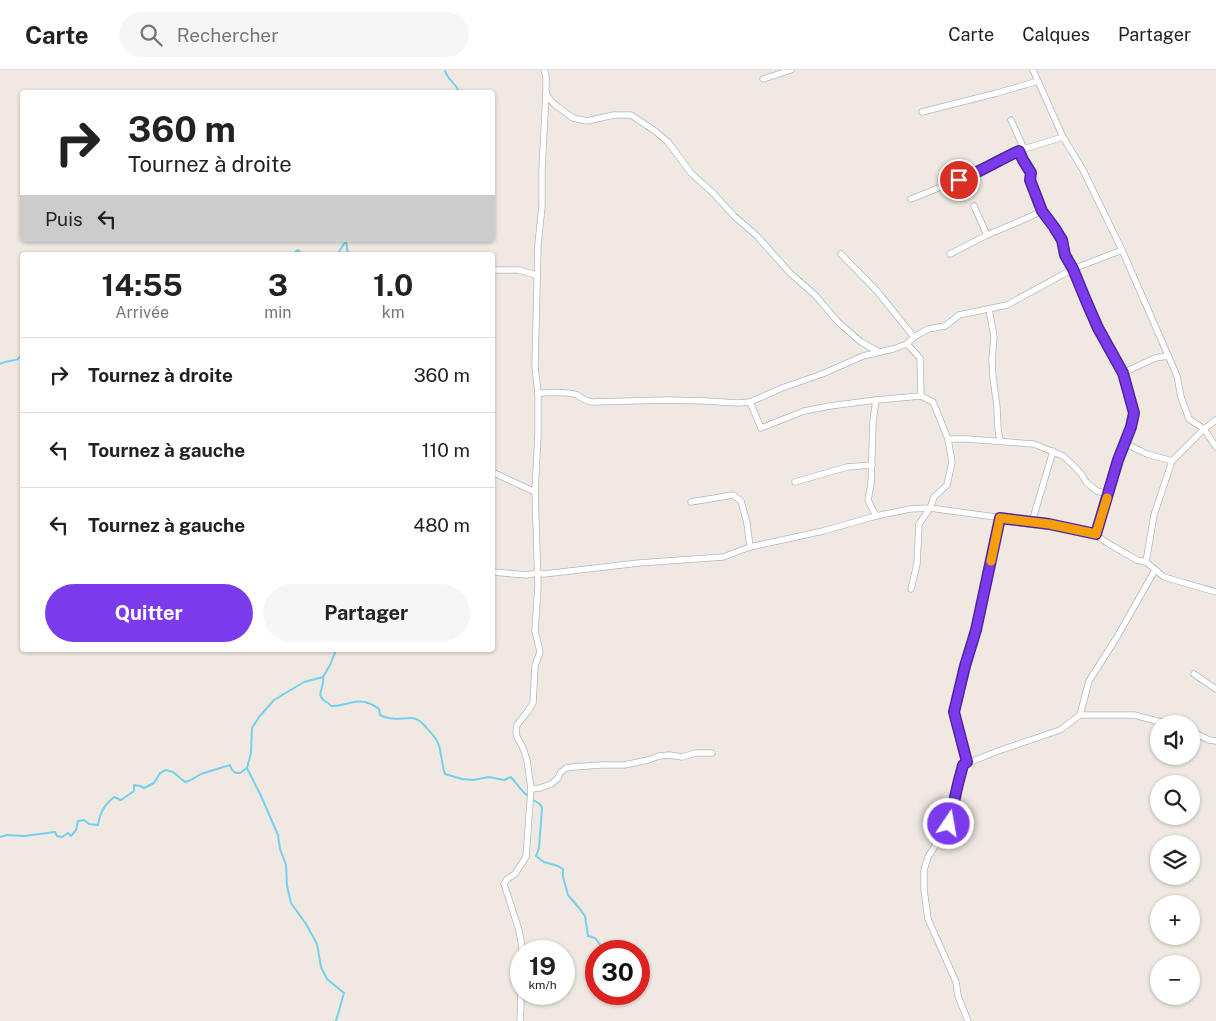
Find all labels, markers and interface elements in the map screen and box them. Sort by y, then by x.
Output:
search box [119,12,469,57]
text: Carte [25,21,89,49]
icon: search [137,21,165,49]
text: Rechercher [177,24,279,46]
text: Carte [948,24,994,45]
text: Calques [1022,24,1090,45]
text: Partager [1118,24,1191,45]
text: 360 m [128,109,236,150]
icon: right [45,110,110,175]
text: Tournez à droite [128,151,292,177]
pin [938,159,980,201]
icon: arrive [945,166,973,194]
icon: left [93,205,121,233]
text: Puis [45,208,83,230]
text: 14:55 [102,267,183,303]
text: 3 [268,267,288,303]
text: 1.0 [373,267,413,303]
text: Arrivée [115,303,169,322]
text: min [264,303,291,322]
text: km [382,303,405,322]
icon: right [45,361,73,389]
text: Tournez à droite [88,364,233,386]
text: 360 m [414,364,470,386]
icon: left [45,436,73,464]
text: Tournez à gauche [88,439,245,461]
text: 110 m [422,439,470,461]
icon: left [45,511,73,539]
text: Tournez à gauche [88,514,245,536]
text: 480 m [413,514,470,536]
button: Quitter [45,584,253,642]
button: Partager [263,584,470,642]
map controls [1150,715,1200,1005]
button: sound [1150,715,1200,765]
button: search [1150,775,1200,825]
position arrow [922,797,974,849]
button: layers [1150,835,1200,885]
button: + [1150,895,1200,945]
speed limit sign: 30 [585,940,650,1005]
text: 19 [529,951,556,981]
button: − [1150,955,1200,1005]
text: km/h [528,978,557,992]

